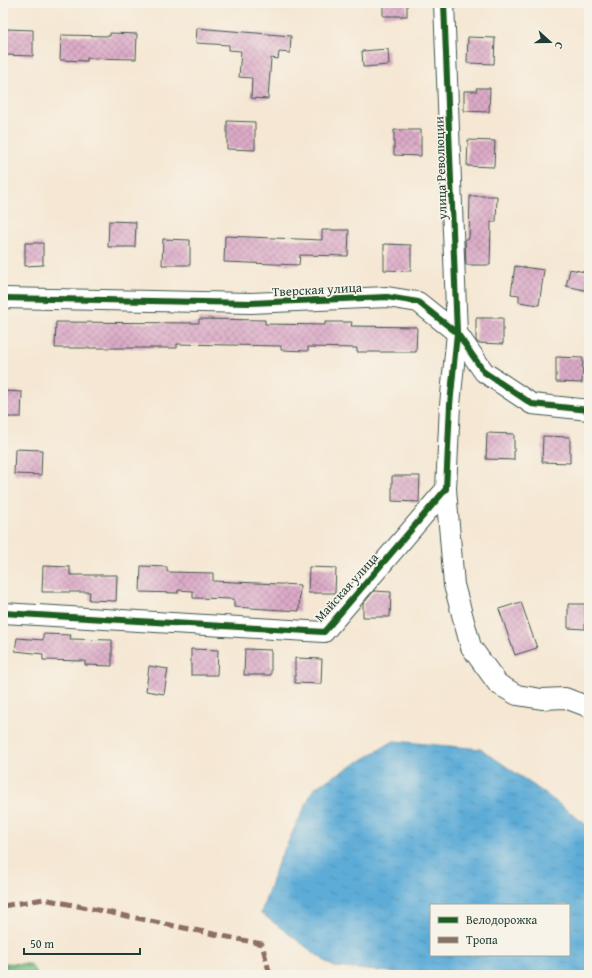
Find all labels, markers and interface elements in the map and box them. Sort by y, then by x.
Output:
north arrow [530,22,570,62]
text: С [551,40,568,51]
street label: улица Революции [429,116,452,221]
street label: Тверская улица [272,278,363,301]
street label: Майская улица [310,548,383,626]
legend [430,904,570,956]
text: Велодорожка [466,911,537,928]
scale bar [24,930,140,956]
text: Тропа [466,931,498,948]
text: 50 m [30,935,54,952]

